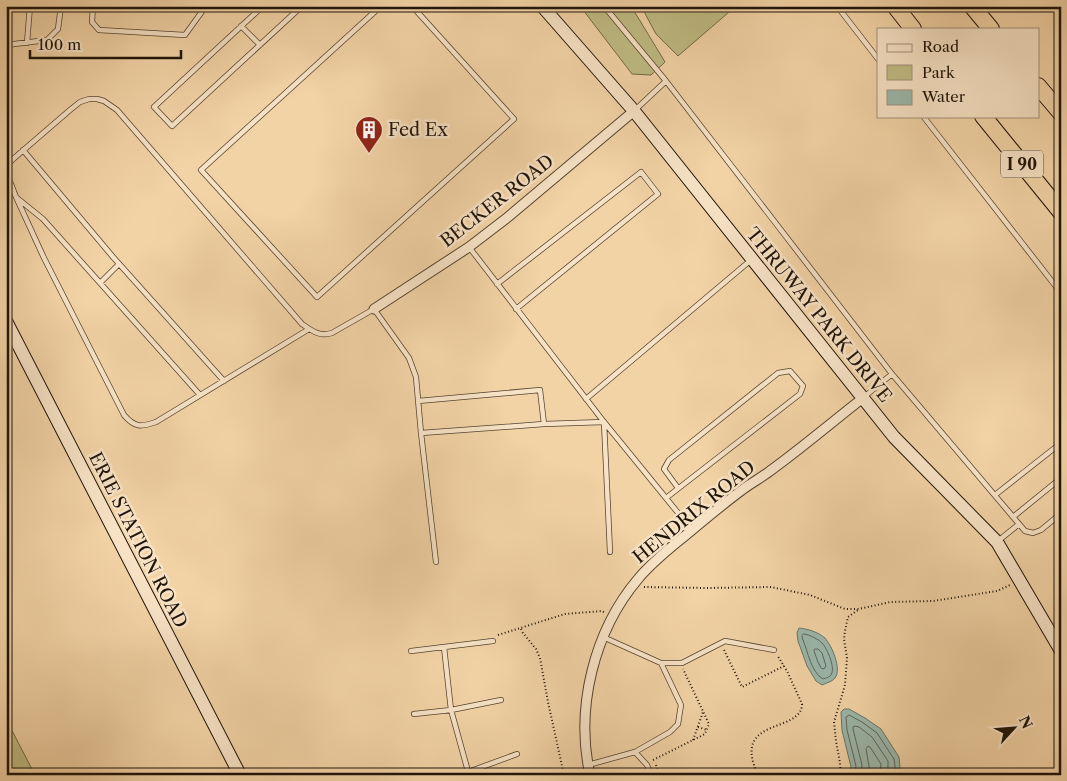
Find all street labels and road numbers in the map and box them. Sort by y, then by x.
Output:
street label: BECKER ROAD [436,150,558,252]
road number: I 90 [1001,150,1043,178]
street label: THRUWAY PARK DRIVE [742,223,896,407]
street label: ERIE STATION ROAD [84,448,192,632]
street label: HENDRIX ROAD [628,456,760,568]

